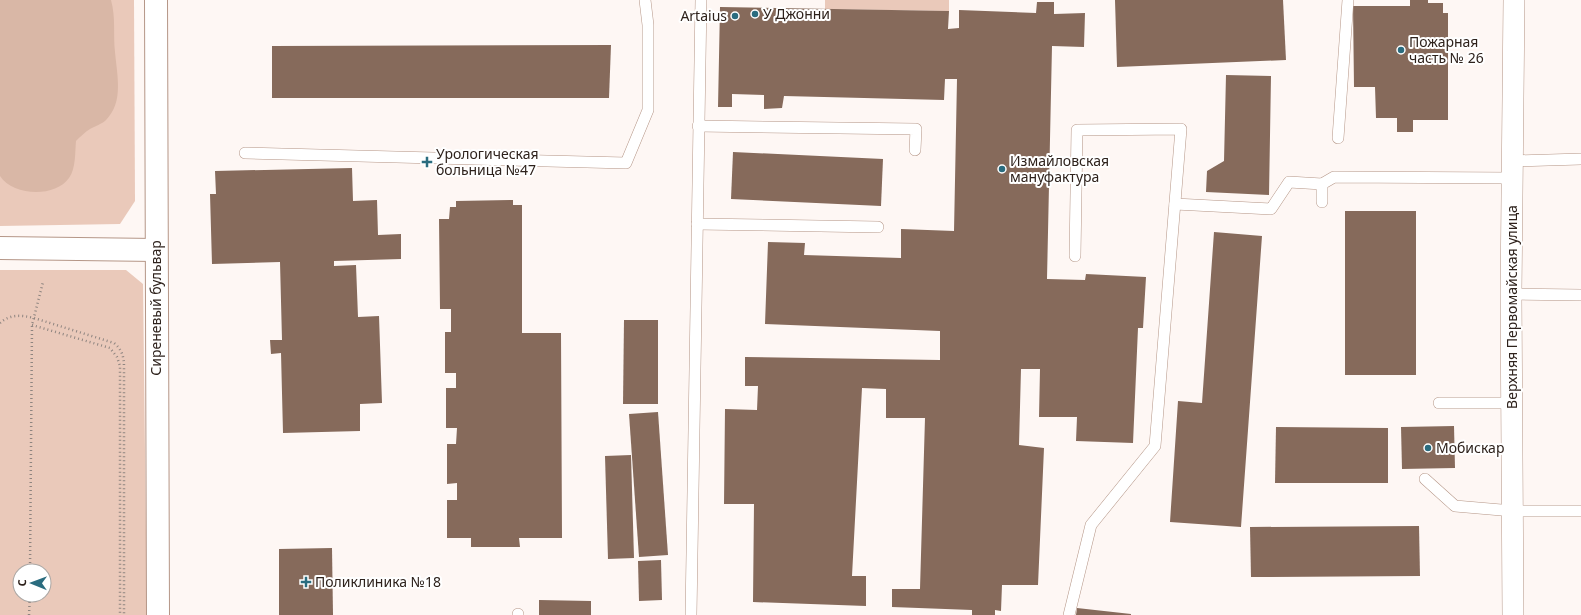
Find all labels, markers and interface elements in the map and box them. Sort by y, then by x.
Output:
place label: У Джонни [763,4,830,23]
place label: Artaius [680,6,727,25]
marker: У Джонни [750,9,760,19]
marker: Artaius [730,11,740,21]
place label: Пожарная часть № 26 [1409,32,1484,67]
marker: Пожарная часть № 26 [1396,45,1406,55]
place label: Урологическая больница №47 [436,144,539,179]
place label: Измайловская мануфактура [1010,151,1109,186]
marker: Урологическая больница №47 [421,156,433,168]
marker: Измайловская мануфактура [997,164,1007,174]
street label: Верхняя Первомайская улица [1502,205,1521,409]
street label: Сиреневый бульвар [146,240,165,376]
place label: Мобискар [1436,438,1504,457]
marker: Мобискар [1423,443,1433,453]
north arrow [12,563,52,603]
place label: Поликлиника №18 [315,572,441,591]
marker: Поликлиника №18 [300,576,312,588]
text: С [14,579,29,587]

